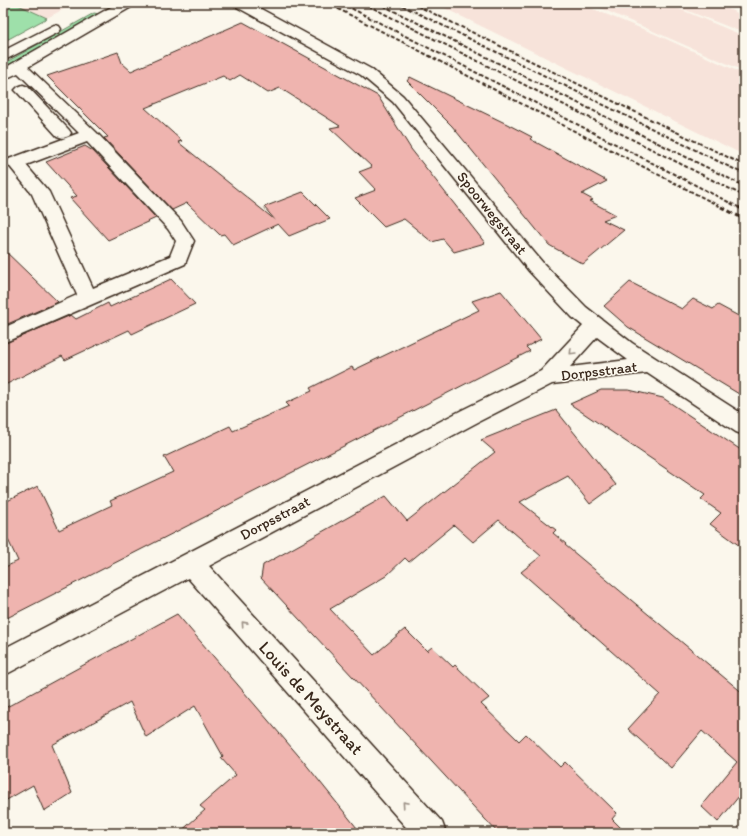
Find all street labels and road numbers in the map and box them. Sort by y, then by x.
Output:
street label: Spoorwegstraat [453,168,531,258]
street label: Dorpsstraat [560,357,639,385]
street label: Dorpsstraat [237,492,313,544]
street label: Louis de Meystraat [254,637,368,760]

